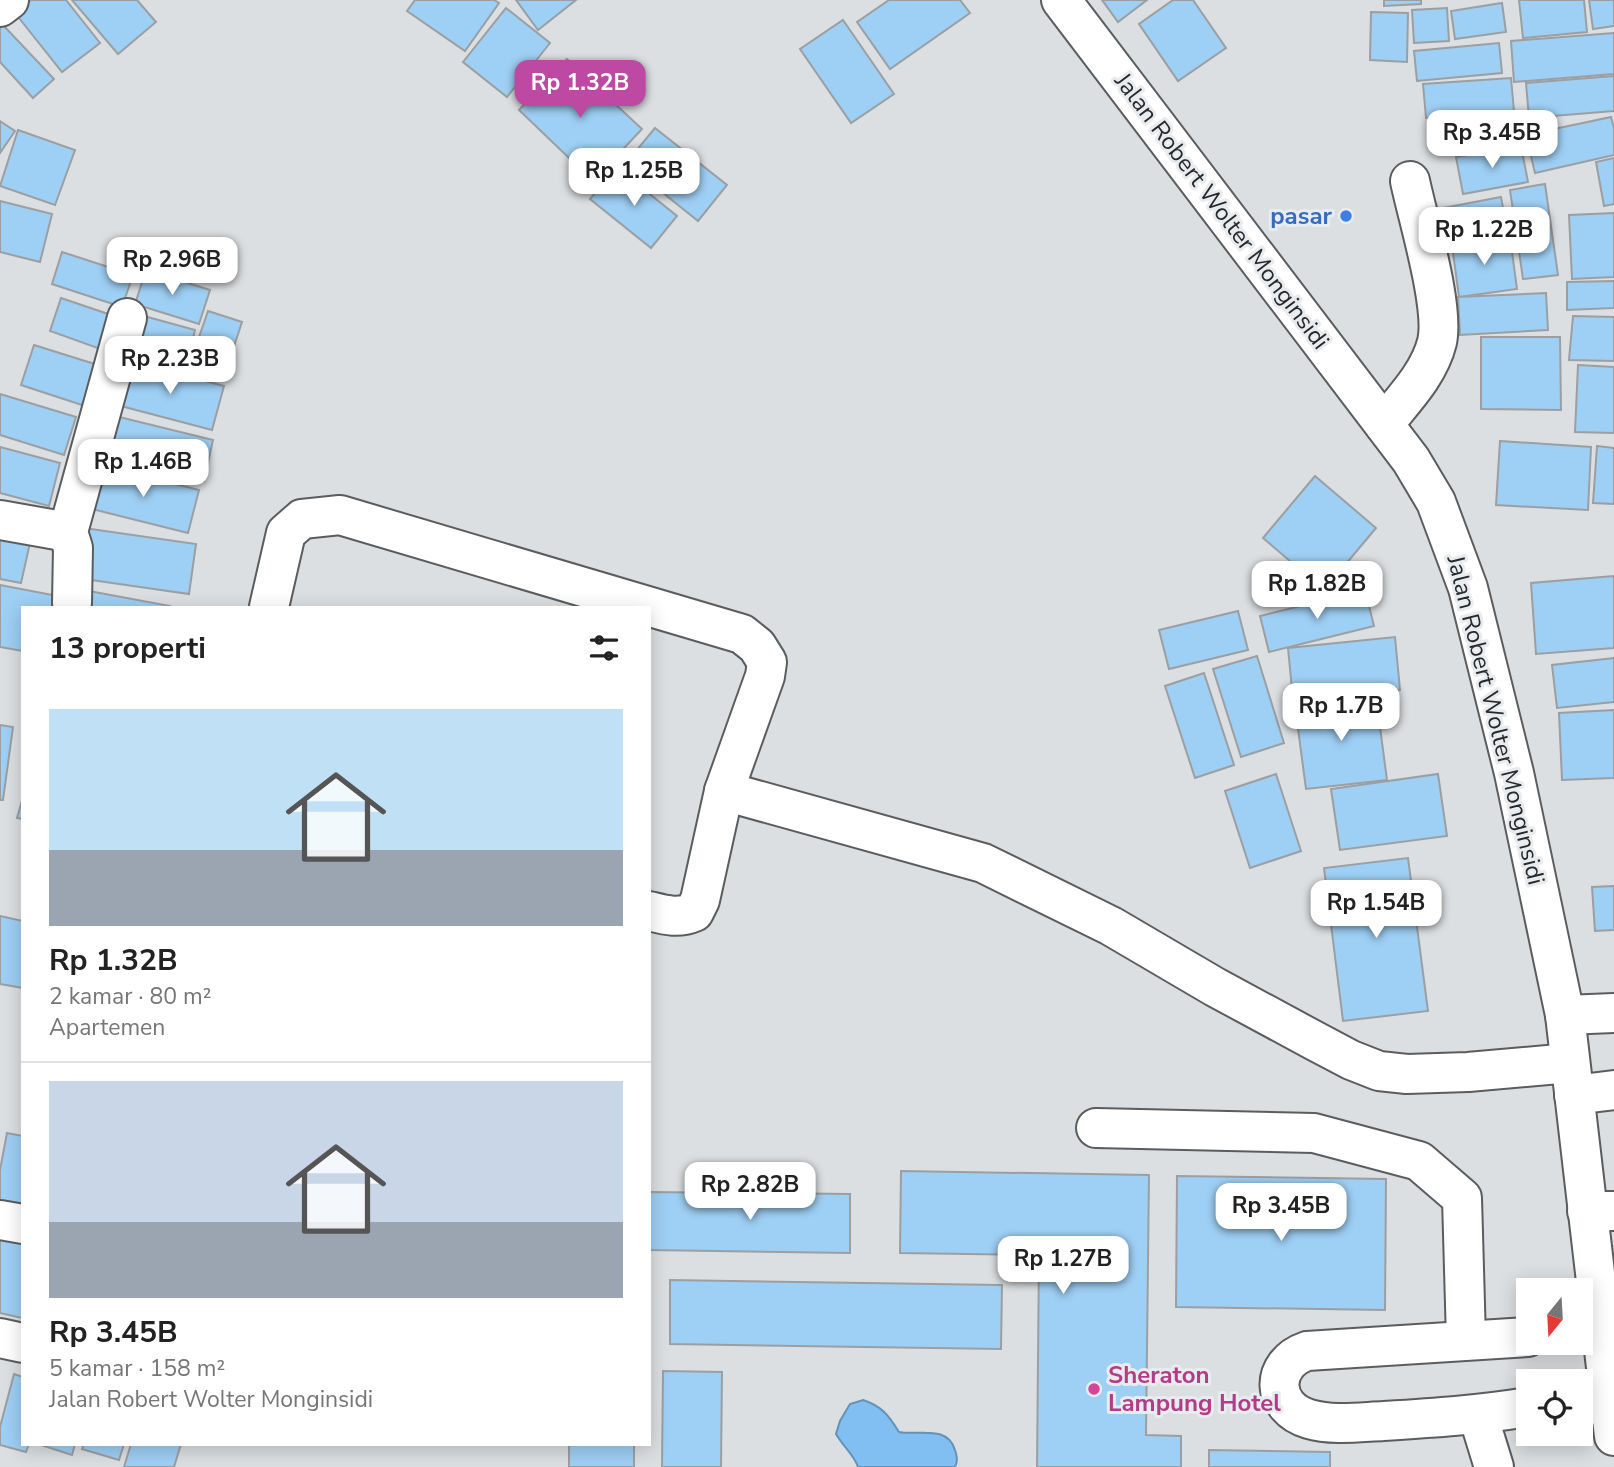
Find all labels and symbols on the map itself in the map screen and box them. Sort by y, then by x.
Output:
pin: Rp 1.32B [508,60,652,120]
street label: Jalan Robert Wolter Monginsidi [1107,65,1337,356]
pin: Rp 3.45B [1420,110,1564,170]
pin: Rp 1.25B [562,148,706,208]
place label: pasar [1270,200,1333,232]
marker: pasar [1338,208,1354,224]
pin: Rp 1.22B [1412,208,1556,267]
pin: Rp 2.96B [100,238,244,297]
pin: Rp 2.23B [98,336,242,396]
pin: Rp 1.46B [71,440,215,499]
street label: Jalan Robert Wolter Monginsidi [1439,551,1552,888]
pin: Rp 1.82B [1245,562,1389,621]
pin: Rp 1.7B [1276,684,1406,743]
pin: Rp 1.54B [1304,880,1448,940]
pin: Rp 2.82B [678,1162,822,1222]
pin: Rp 3.45B [1209,1184,1353,1243]
pin: Rp 1.27B [991,1236,1135,1296]
north arrow [1516,1278,1592,1354]
place label: Sheraton Lampung Hotel [1108,1359,1281,1419]
marker: Sheraton Lampung Hotel [1086,1381,1102,1397]

